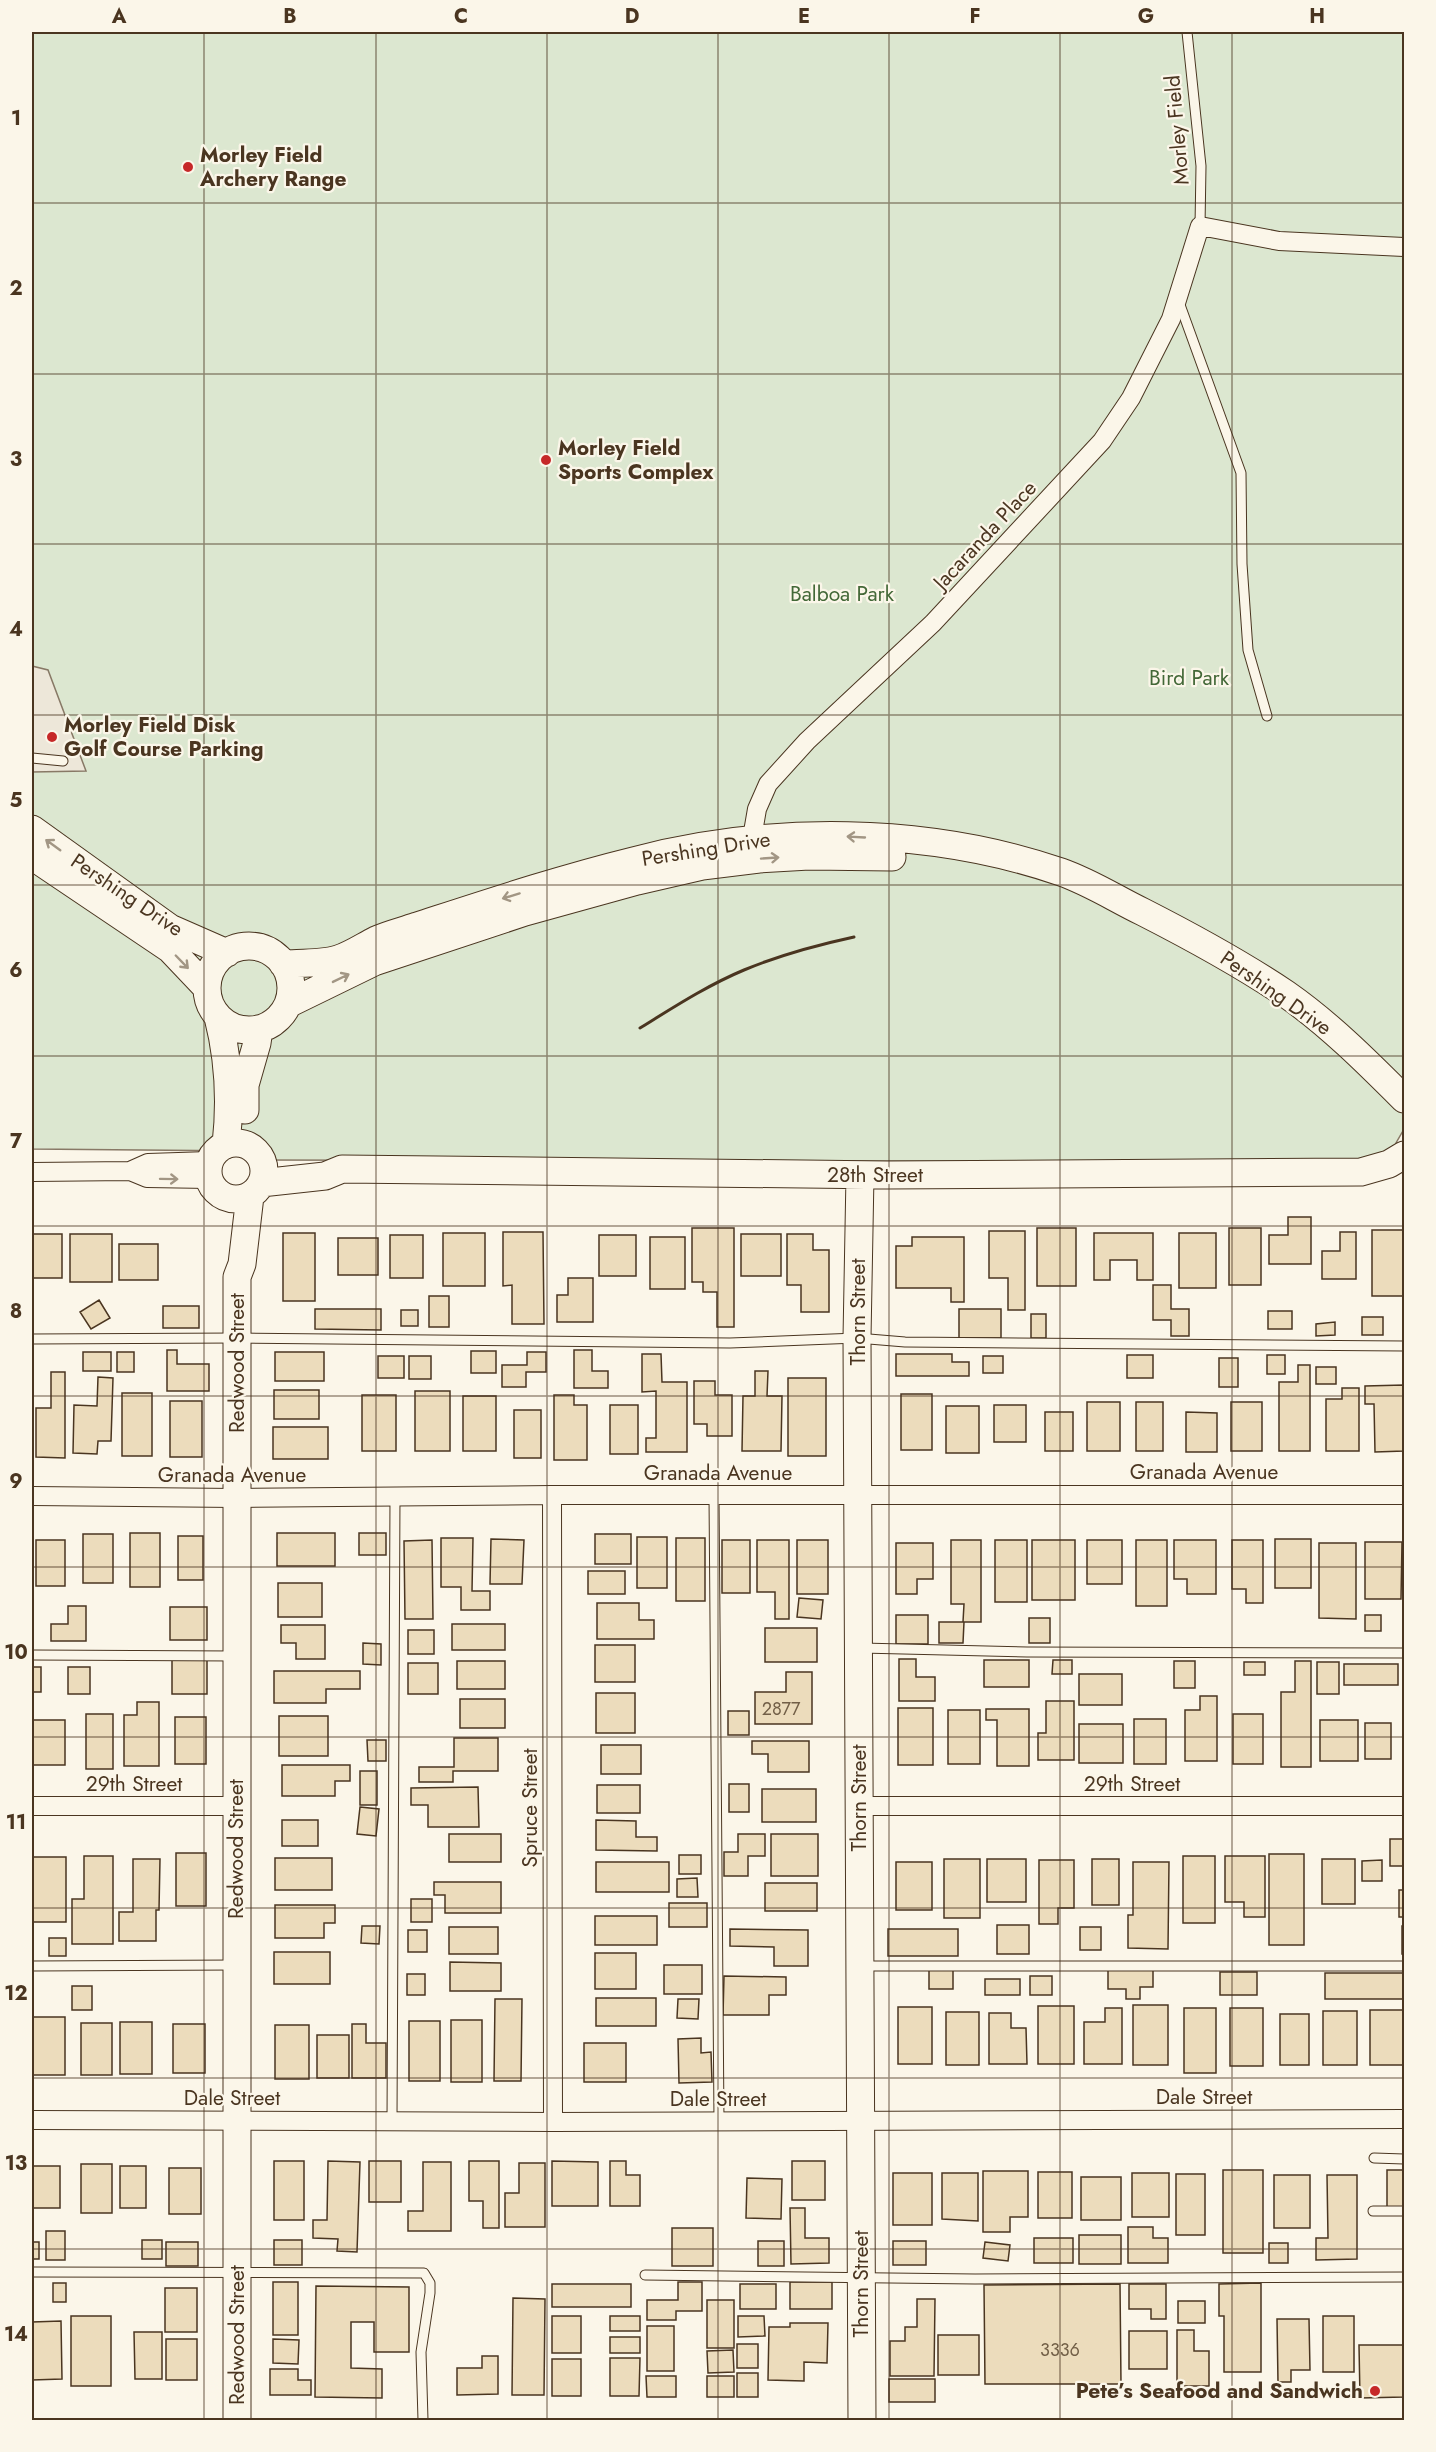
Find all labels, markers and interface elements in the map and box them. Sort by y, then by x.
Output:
text: A [111,2,127,31]
text: B [283,2,297,31]
text: C [454,2,468,31]
text: D [625,2,639,31]
text: E [798,2,810,31]
text: F [969,2,981,31]
text: G [1138,2,1154,31]
text: H [1309,2,1325,31]
street label: Morley Field [1157,74,1197,186]
text: 1 [11,104,21,133]
place label: Morley Field Archery Range [199,140,346,194]
marker: Morley Field Archery Range [181,160,195,174]
text: 2 [9,274,23,303]
place label: Morley Field Sports Complex [558,433,714,487]
text: 3 [10,445,22,474]
marker: Morley Field Sports Complex [539,453,553,467]
street label: Jacaranda Place [924,474,1044,598]
park label: Balboa Park [790,579,895,609]
text: 4 [9,615,23,644]
park label: Bird Park [1149,663,1230,693]
place label: Morley Field Disk Golf Course Parking [64,710,264,764]
marker: Morley Field Disk Golf Course Parking [45,730,59,744]
text: 5 [10,786,23,815]
street label: Pershing Drive [640,824,773,874]
one-way arrow [846,832,866,843]
one-way arrow [46,839,62,851]
street label: Pershing Drive [65,846,189,944]
one-way arrow [759,853,779,864]
one-way arrow [502,892,521,903]
street label: Pershing Drive [1214,943,1338,1043]
one-way arrow [175,954,190,969]
text: 6 [9,956,23,985]
one-way arrow [331,972,349,984]
text: 7 [10,1127,23,1156]
street label: 28th Street [827,1160,923,1190]
one-way arrow [158,1173,178,1185]
street label: Thorn Street [843,1259,873,1365]
street label: Redwood Street [222,1293,252,1433]
text: 8 [10,1297,22,1326]
street label: Granada Avenue [1130,1457,1278,1487]
street label: Granada Avenue [644,1458,792,1488]
street label: Granada Avenue [158,1460,306,1490]
text: 9 [9,1467,23,1496]
text: 10 [4,1638,28,1667]
house number: 2877 [762,1696,801,1722]
street label: Thorn Street [844,1745,874,1851]
street label: Spruce Street [515,1749,545,1867]
street label: 29th Street [86,1769,182,1799]
street label: 29th Street [1084,1769,1180,1799]
street label: Redwood Street [221,1779,251,1919]
text: 11 [6,1808,26,1837]
text: 12 [4,1979,28,2008]
street label: Dale Street [1156,2082,1252,2112]
street label: Dale Street [184,2083,280,2113]
street label: Dale Street [670,2084,766,2114]
text: 13 [5,2149,27,2178]
street label: Thorn Street [846,2231,876,2337]
street label: Redwood Street [222,2265,252,2405]
text: 14 [4,2320,28,2349]
house number: 3336 [1040,2337,1080,2363]
place label: Pete’s Seafood and Sandwich [1076,2376,1363,2406]
marker: Pete’s Seafood and Sandwich [1368,2384,1382,2398]

